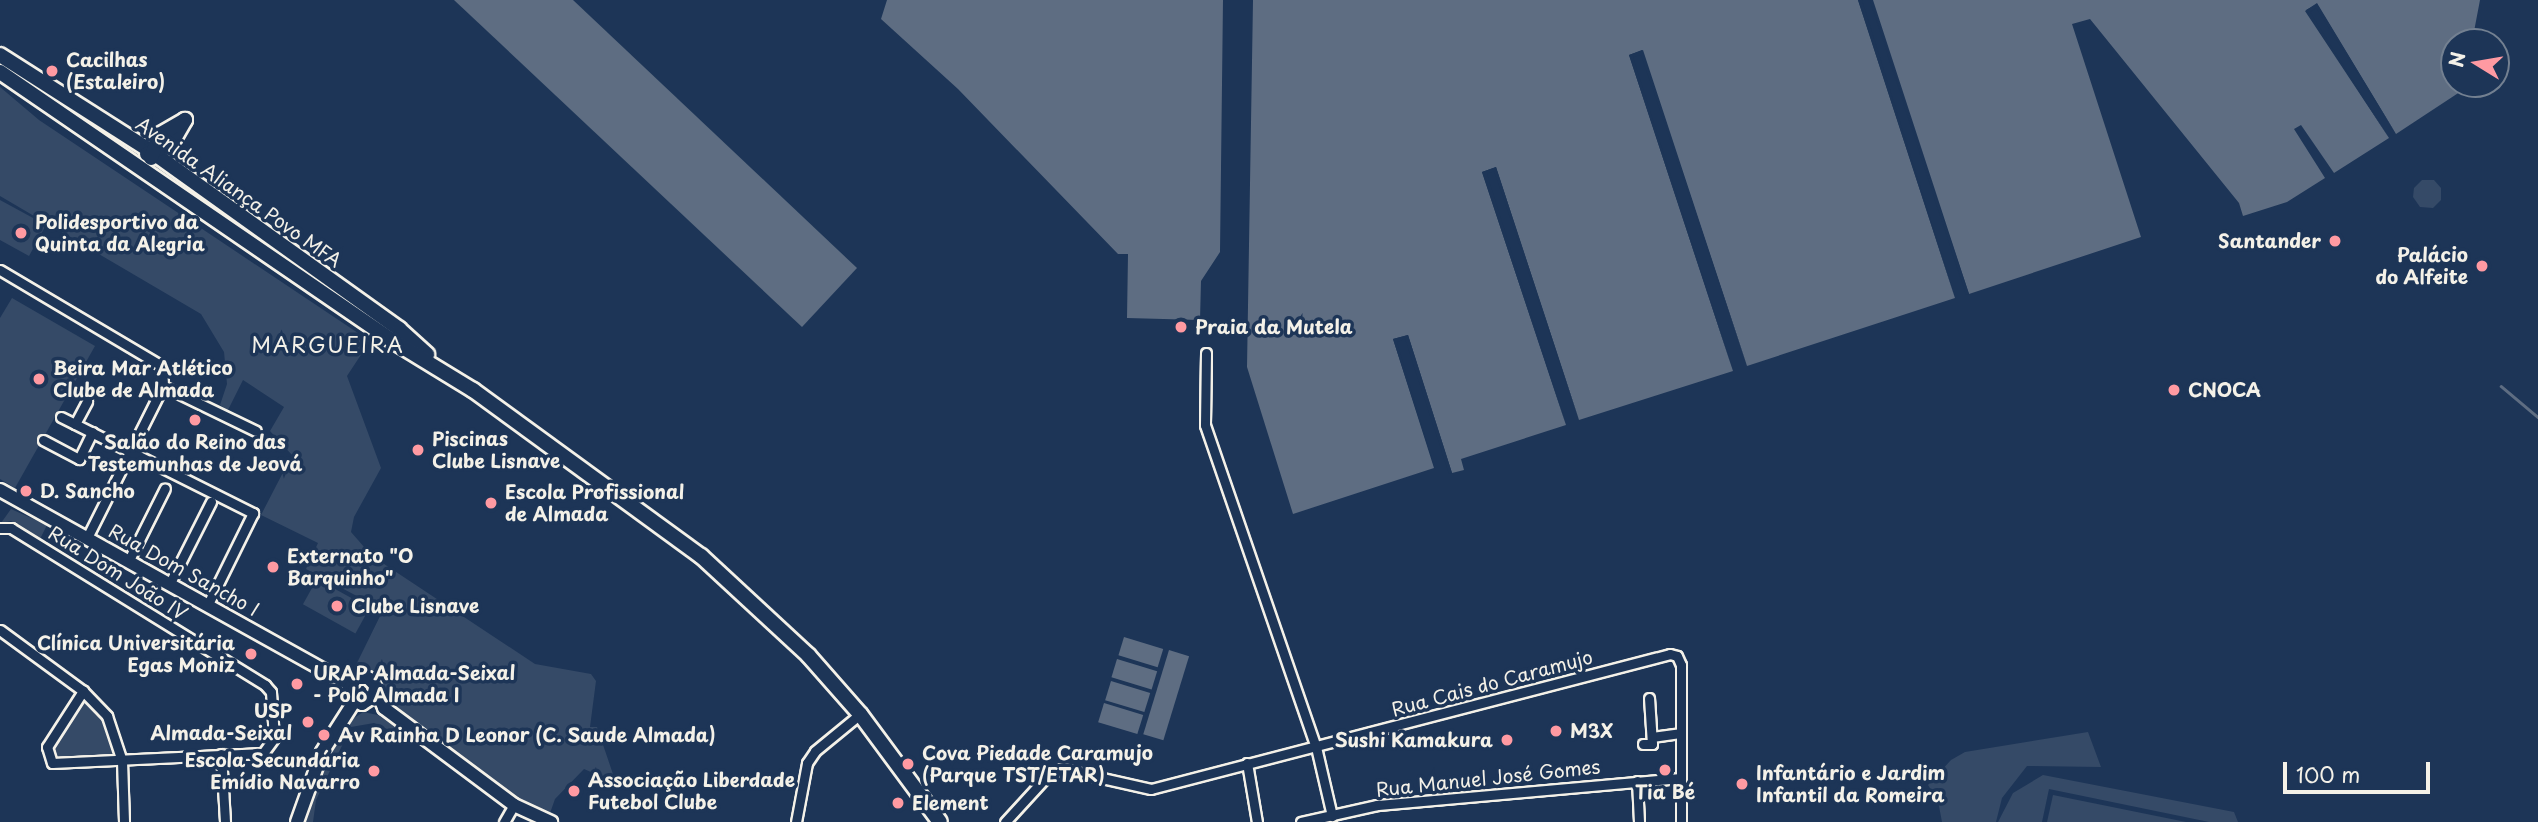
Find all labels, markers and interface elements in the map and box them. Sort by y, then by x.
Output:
north arrow [2440,28,2510,98]
place label: Cacilhas (Estaleiro) [66,49,165,93]
text: N [2441,49,2472,69]
marker: Cacilhas (Estaleiro) [44,63,60,79]
street label: Avenida Aliança Povo MFA [132,112,346,272]
place label: Polidesportivo da Quinta da Alegria [35,211,206,255]
marker: Polidesportivo da Quinta da Alegria [13,225,29,241]
place label: Santander [2218,230,2321,252]
marker: Santander [2327,233,2343,249]
place label: Palácio do Alfeite [2374,244,2468,288]
marker: Palácio do Alfeite [2474,258,2490,274]
place label: Praia da Mutela [1195,316,1351,338]
marker: Praia da Mutela [1173,319,1189,335]
district label: MARGUEIRA [254,331,402,357]
place label: Beira Mar Atlético Clube de Almada [53,357,234,401]
marker: Beira Mar Atlético Clube de Almada [31,371,47,387]
place label: CNOCA [2188,379,2261,401]
marker: CNOCA [2166,382,2182,398]
marker: Salão do Reino das Testemunhas de Jeová [187,412,203,428]
place label: Piscinas Clube Lisnave [432,428,561,472]
place label: Salão do Reino das Testemunhas de Jeová [87,431,303,475]
marker: Piscinas Clube Lisnave [410,442,426,458]
place label: D. Sancho [40,480,135,502]
place label: Escola Profissional de Almada [505,481,684,525]
marker: D. Sancho [18,483,34,499]
marker: Escola Profissional de Almada [483,495,499,511]
street label: Rua Dom Sancho I [104,519,264,621]
street label: Rua Dom João IV [44,521,192,625]
place label: Externato "O Barquinho" [287,545,414,589]
marker: Externato "O Barquinho" [265,559,281,575]
place label: Clube Lisnave [351,595,480,617]
marker: Clube Lisnave [329,598,345,614]
place label: Clínica Universitária Egas Moniz [36,632,235,676]
marker: Clínica Universitária Egas Moniz [241,644,261,664]
street label: Rua Cais do Caramujo [1389,645,1595,721]
place label: URAP Almada-Seixal - Polo Almada I [313,662,516,706]
marker: URAP Almada-Seixal - Polo Almada I [287,674,307,694]
place label: USP Almada-Seixal [151,700,292,744]
marker: USP Almada-Seixal [298,712,318,732]
place label: M3X [1570,720,1613,742]
marker: M3X [1548,723,1564,739]
place label: Av Rainha D Leonor (C. Saude Almada) [338,724,716,746]
marker: Av Rainha D Leonor (C. Saude Almada) [316,727,332,743]
place label: Sushi Kamakura [1333,729,1493,751]
marker: Sushi Kamakura [1499,732,1515,748]
place label: Cova Piedade Caramujo (Parque TST/ETAR) [922,742,1155,786]
scale bar [2286,748,2433,792]
place label: Escola Secundária Emídio Navarro [182,749,360,793]
street label: Rua Manuel José Gomes [1375,755,1601,801]
marker: Cova Piedade Caramujo (Parque TST/ETAR) [900,756,916,772]
text: 100 m [2296,758,2360,790]
marker: Tia Bé [1657,762,1673,778]
place label: Infantário e Jardim Infantil da Romeira [1756,762,1947,806]
marker: Escola Secundária Emídio Navarro [366,763,382,779]
place label: Associação Liberdade Futebol Clube [588,769,796,813]
marker: Infantário e Jardim Infantil da Romeira [1734,776,1750,792]
place label: Tia Bé [1635,781,1695,803]
marker: Associação Liberdade Futebol Clube [566,783,582,799]
place label: Element [912,792,989,814]
marker: Element [890,795,906,811]

